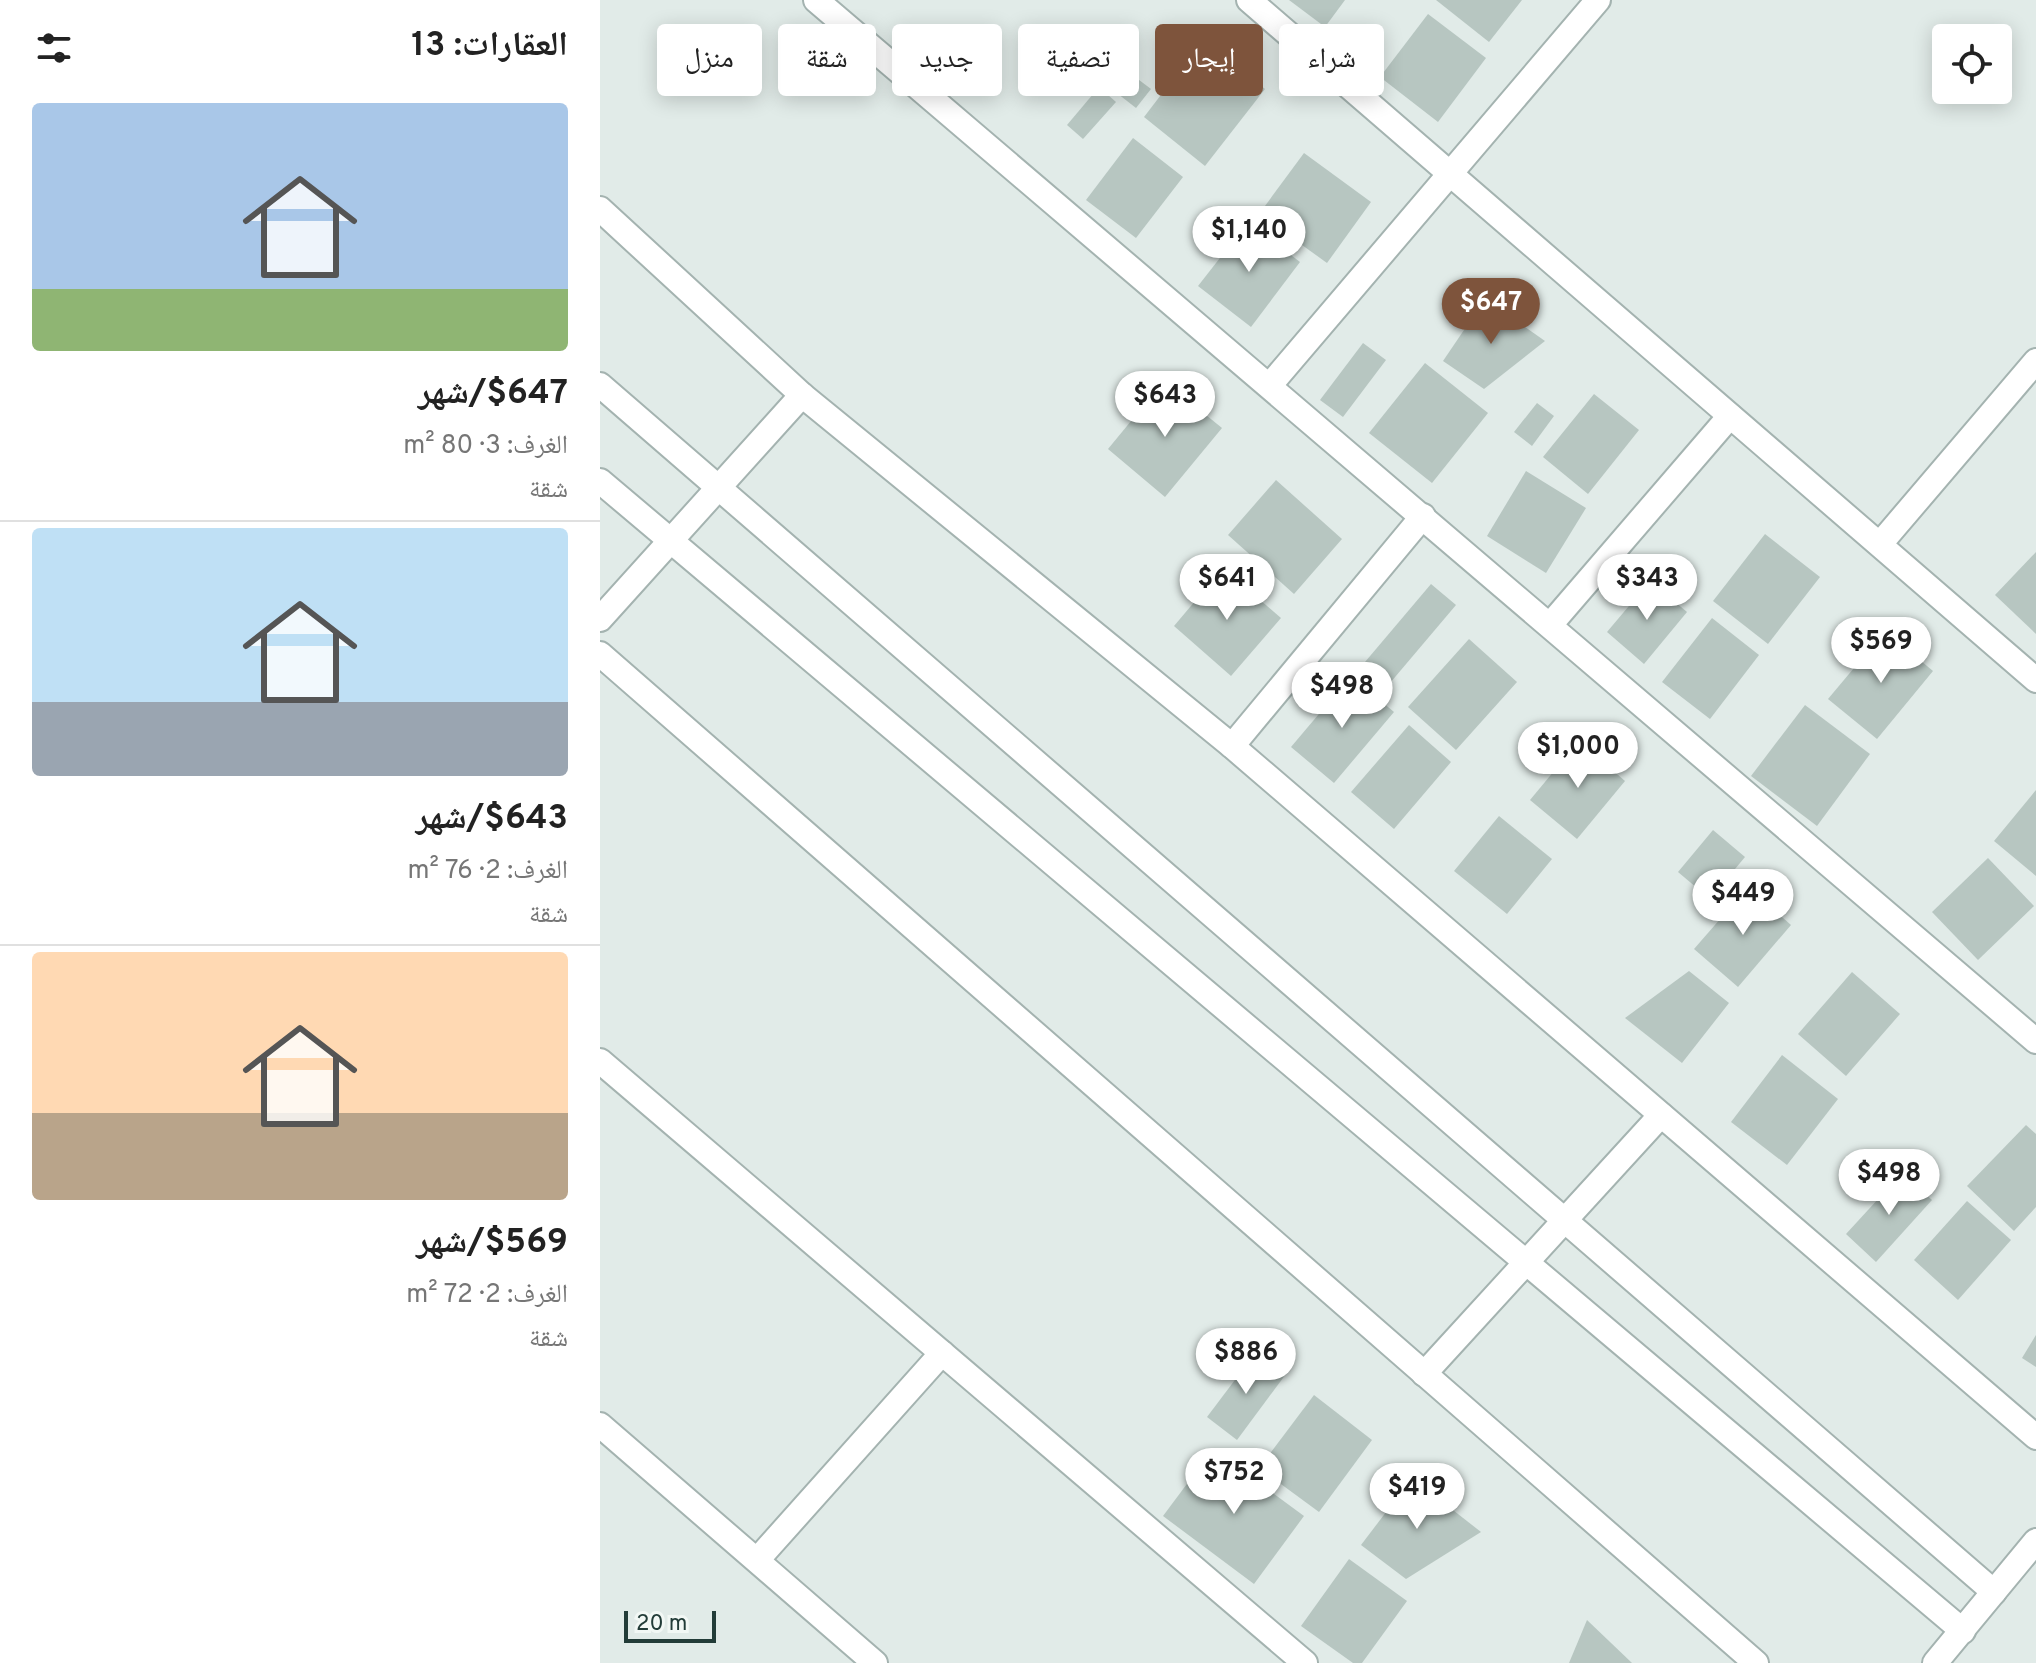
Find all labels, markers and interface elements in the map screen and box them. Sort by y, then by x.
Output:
chip: منزل [657,24,762,96]
chip: شقة [778,24,876,96]
chip: جديد [892,24,1002,96]
chip: تصفية [1018,24,1139,96]
chip: إيجار [1155,24,1263,96]
chip: شراء [1279,24,1384,96]
map controls [1932,24,2012,104]
button: locate [1932,24,2012,104]
text: العقارات: 13 [411,25,568,68]
icon: filters [32,26,76,70]
icon: home [228,155,372,299]
pin: $1,140 [1184,206,1314,274]
text: $1,140 [1210,215,1288,248]
pin: $647 [1444,278,1538,346]
text: $647 [1460,287,1522,320]
pin: $643 [1118,371,1212,439]
text: $647/شهر [418,373,568,416]
text: $643 [1133,380,1197,413]
text: الغرف: 3 · 80 m² [403,430,568,463]
text: شقة [529,474,568,507]
pin: $641 [1180,554,1274,622]
pin: $343 [1600,554,1694,622]
text: $641 [1198,563,1256,596]
text: $343 [1615,563,1679,596]
icon: home [228,580,372,724]
pin: $569 [1834,617,1928,685]
text: $569 [1849,626,1913,659]
pin: $498 [1295,662,1389,730]
text: $498 [1310,671,1374,704]
pin: $1,000 [1513,722,1643,790]
text: $1,000 [1536,731,1620,764]
text: $643/شهر [416,798,568,841]
text: الغرف: 2 · 76 m² [408,855,568,888]
pin: $449 [1696,869,1790,937]
text: $449 [1710,878,1776,911]
text: شقة [529,899,568,932]
icon: home [228,1004,372,1148]
pin: $498 [1842,1149,1936,1217]
text: $498 [1857,1158,1921,1191]
text: $569/شهر [416,1222,568,1265]
text: الغرف: 2 · 72 m² [406,1279,568,1312]
text: شقة [529,1323,568,1356]
pin: $886 [1199,1328,1293,1396]
text: $886 [1214,1337,1278,1370]
pin: $752 [1187,1448,1281,1516]
text: $752 [1203,1457,1265,1490]
pin: $419 [1370,1463,1464,1531]
text: $419 [1388,1472,1446,1505]
scale bar [624,1607,716,1643]
text: 20 m [636,1611,687,1638]

